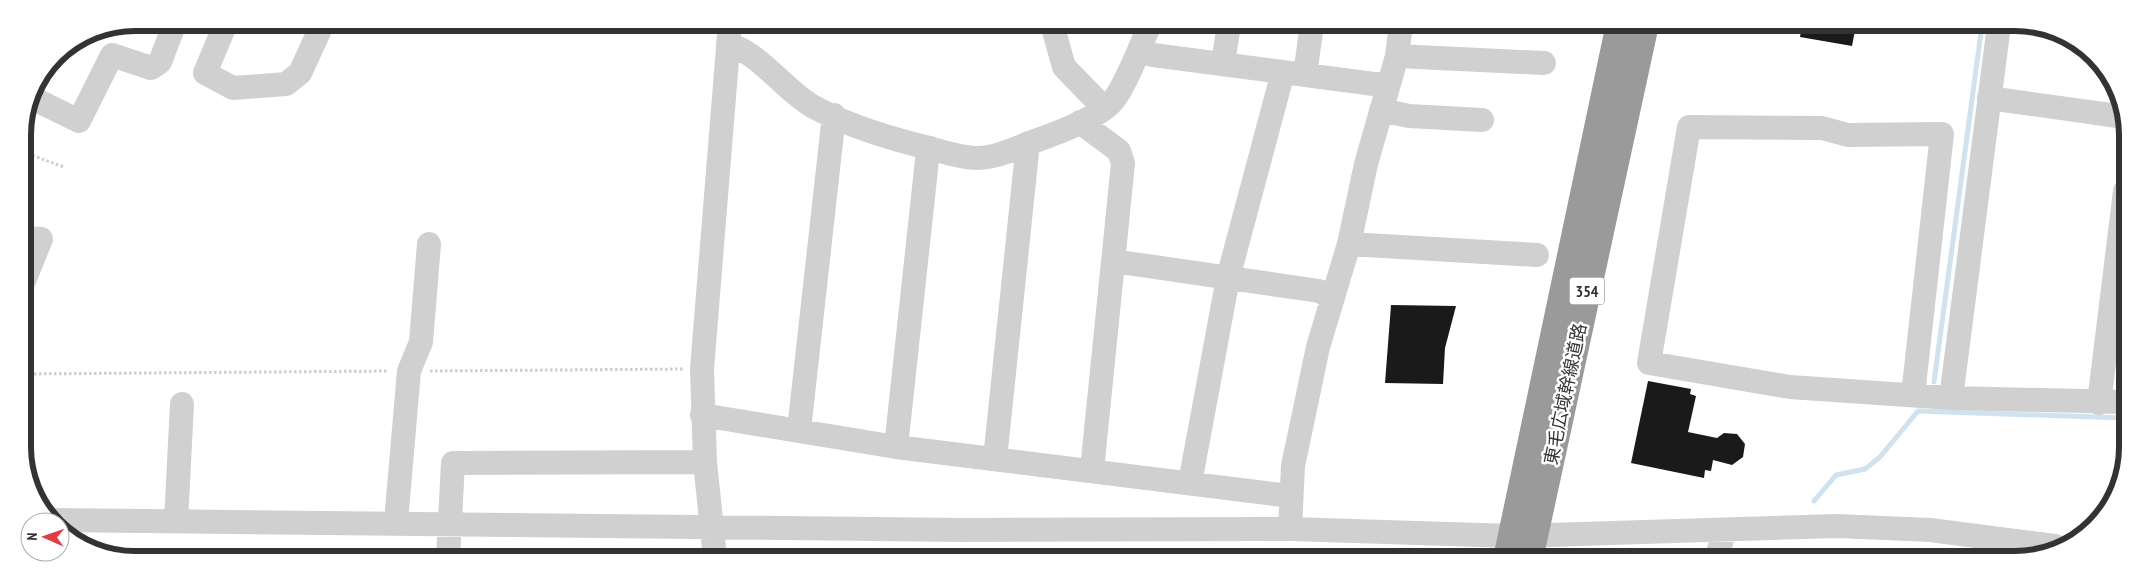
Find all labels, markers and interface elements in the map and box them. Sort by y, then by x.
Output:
road number: 354 [1570,278,1604,304]
street label: 東毛広域幹線道路 [1539,321,1591,467]
north arrow [20,512,70,562]
text: N [23,532,41,541]

